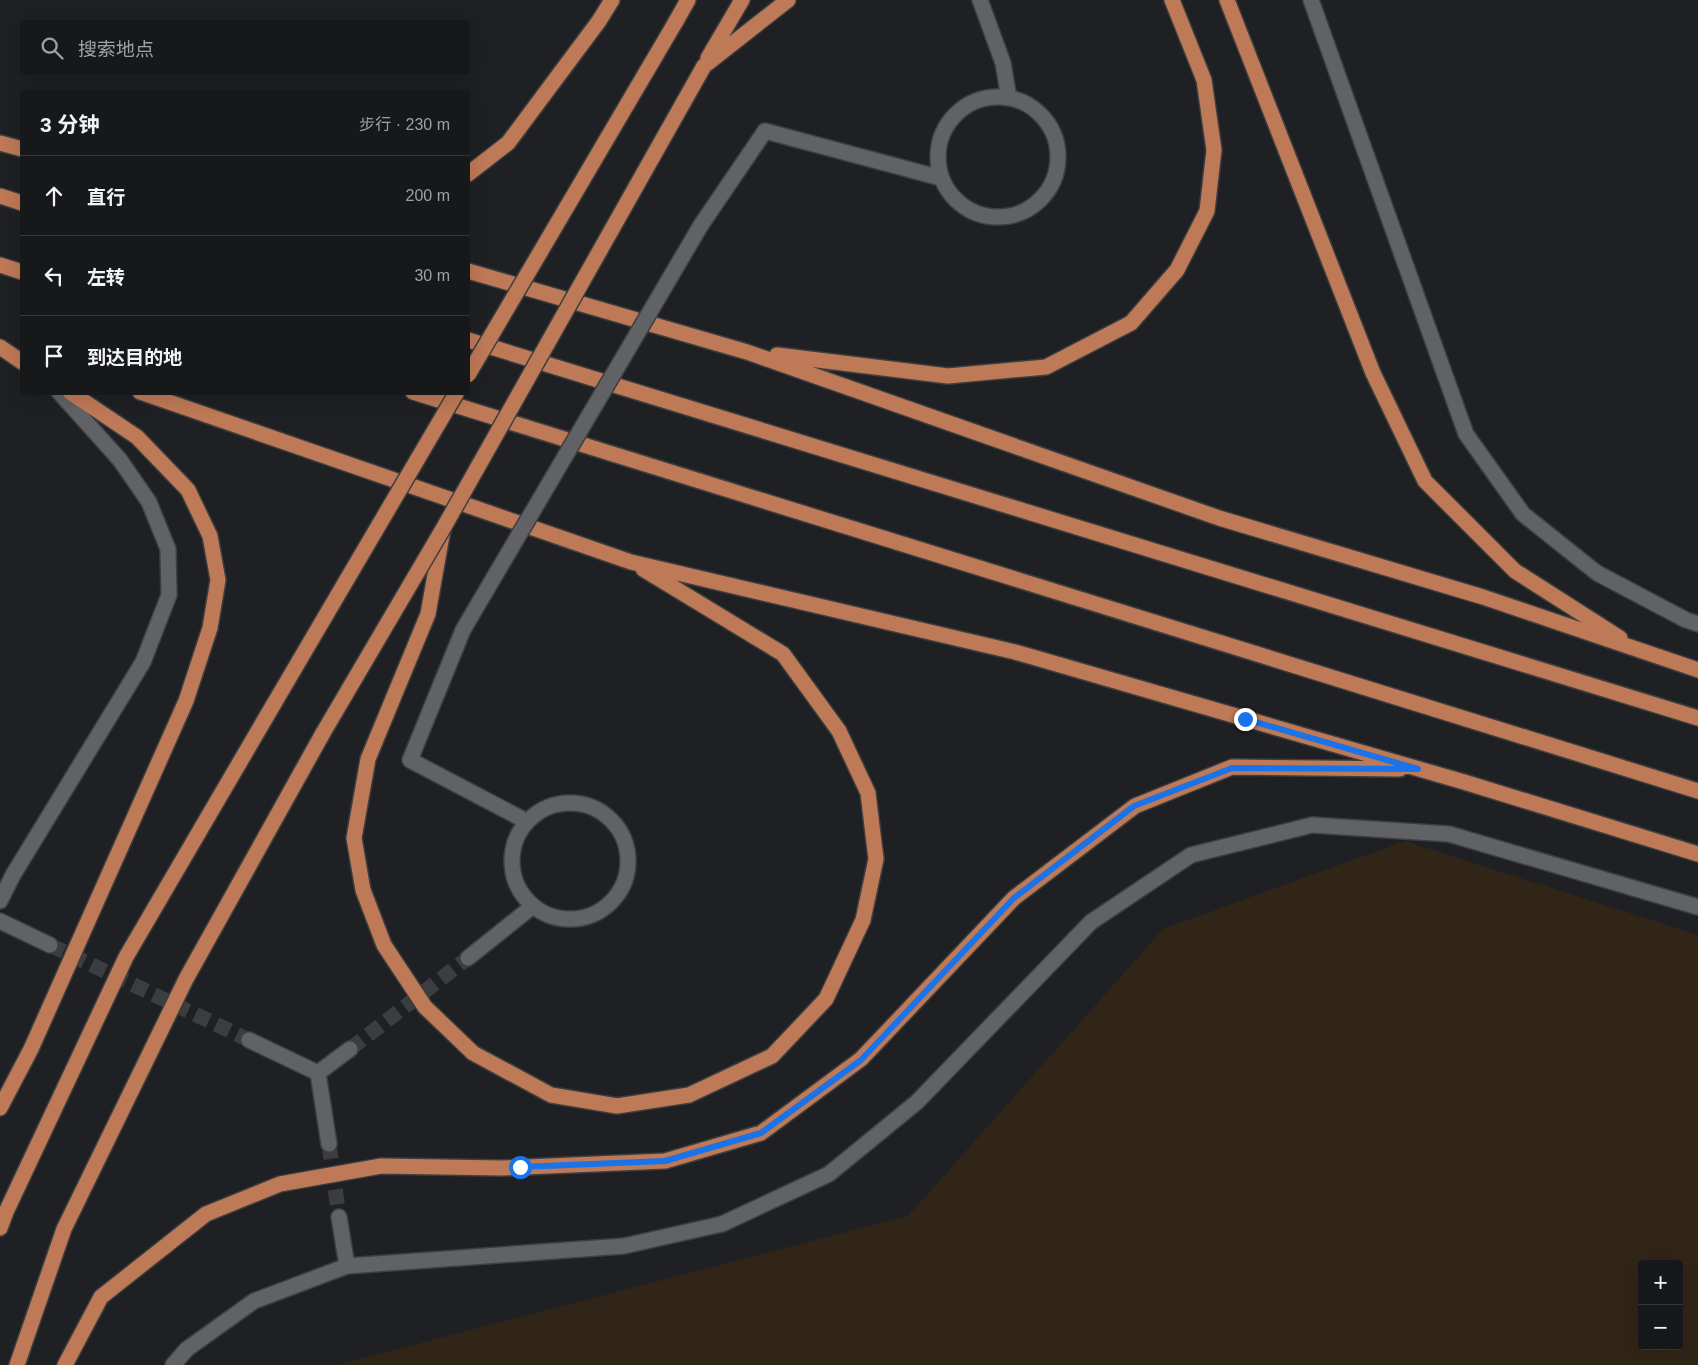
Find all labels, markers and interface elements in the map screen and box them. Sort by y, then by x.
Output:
search box [20,20,470,75]
icon: search [38,34,66,62]
text: 搜索地点 [78,39,154,60]
text: 3 分钟 [40,113,100,136]
text: 步行 · 230 m [359,116,450,133]
icon: ahead [40,182,68,210]
text: 直行 [87,187,125,208]
text: 200 m [406,187,450,204]
icon: left [40,262,68,290]
text: 左转 [87,267,125,288]
text: 30 m [414,267,450,284]
icon: arrive [40,342,68,370]
text: 到达目的地 [87,347,182,368]
route end [1234,708,1257,731]
route start [509,1156,532,1179]
map controls [1638,1260,1683,1350]
button: + [1638,1260,1683,1305]
button: − [1638,1305,1683,1350]

